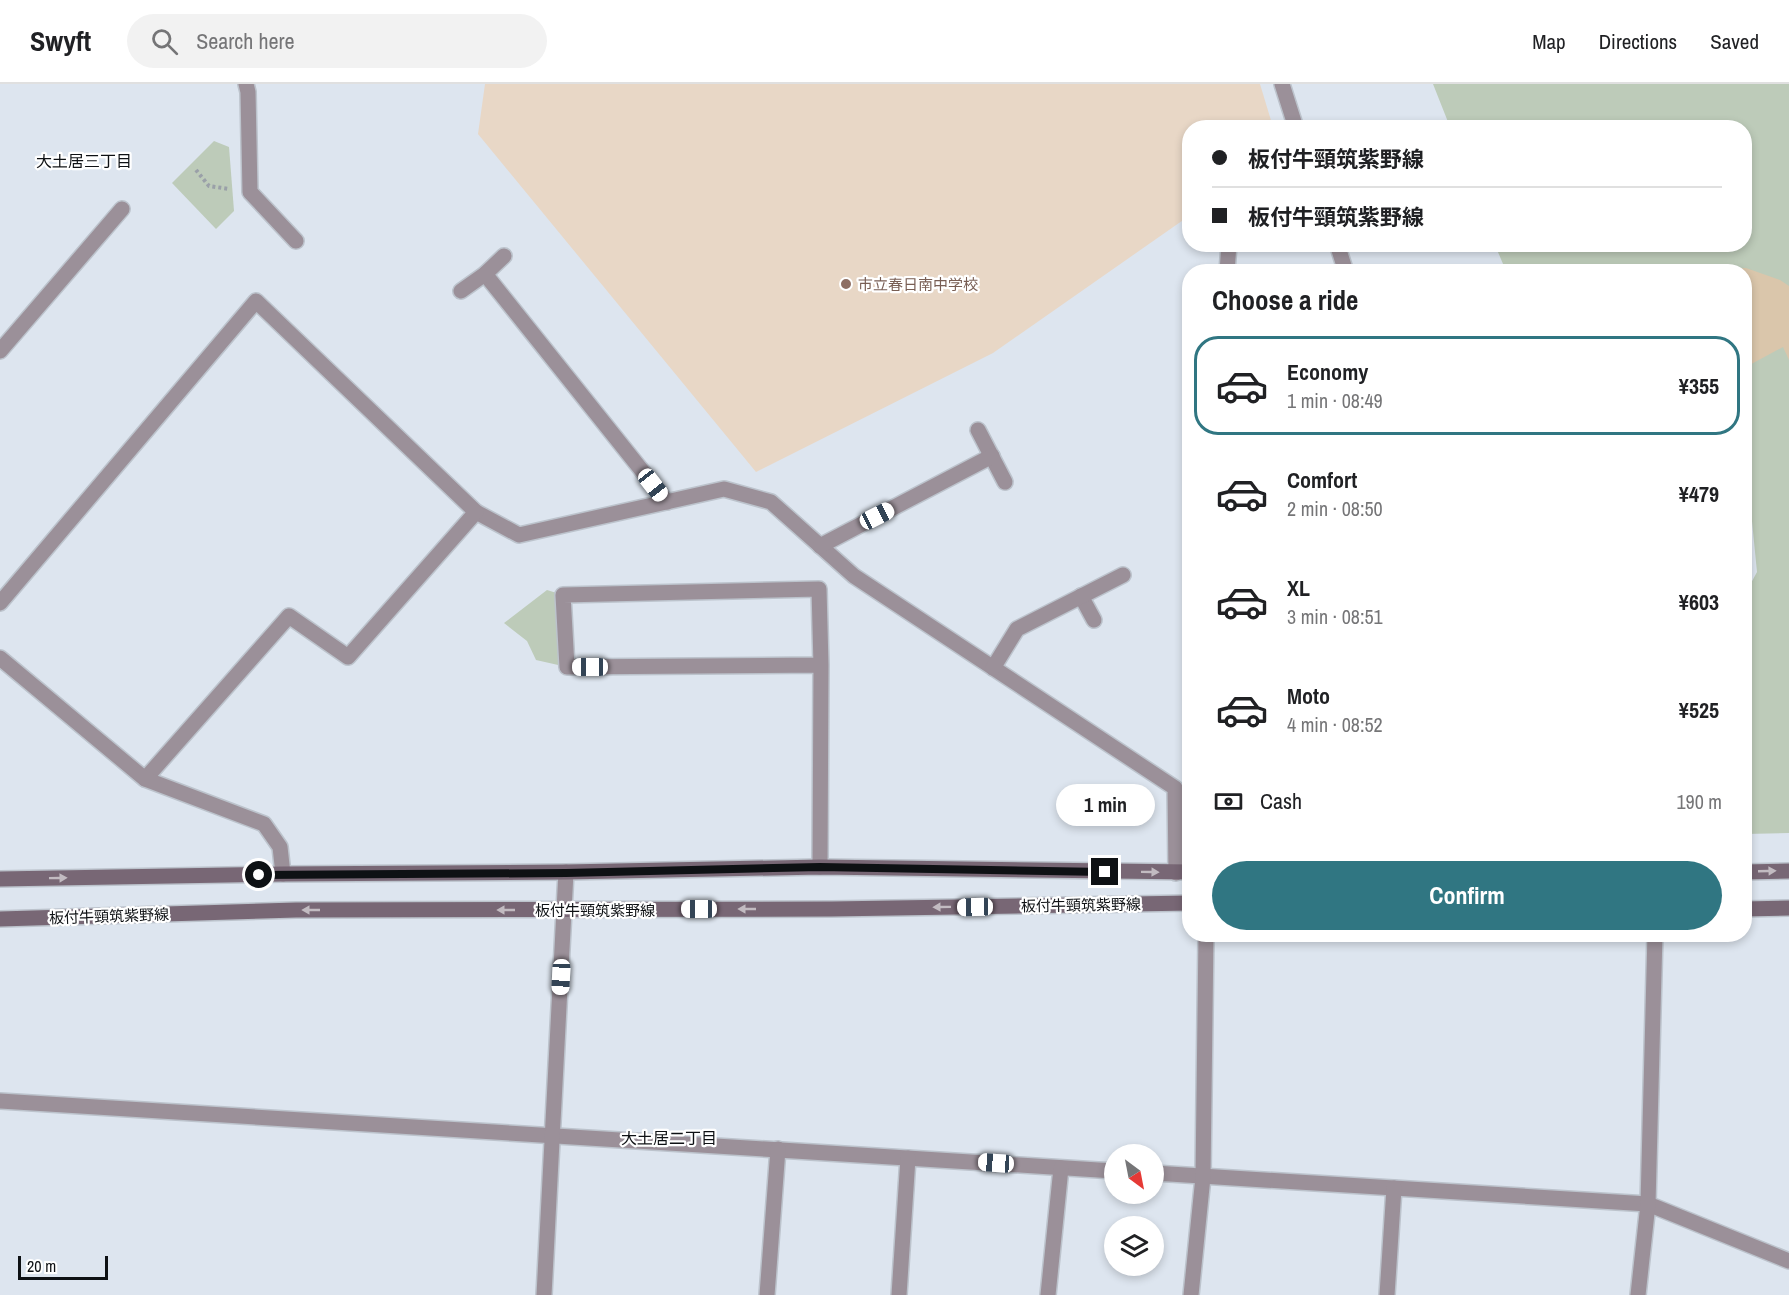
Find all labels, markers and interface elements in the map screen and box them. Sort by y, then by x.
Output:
search box [127,14,547,68]
text: Swyft [30,22,91,60]
icon: search [148,25,181,58]
text: Search here [196,26,295,56]
text: Map [1532,27,1566,56]
text: Directions [1599,27,1677,56]
text: Saved [1710,27,1759,56]
text: 板付牛頸筑紫野線 [1248,144,1424,174]
district label: 大土居三丁目 [36,150,132,172]
text: 板付牛頸筑紫野線 [1248,202,1424,232]
place label: 市立春日南中学校 [858,274,978,295]
marker: 市立春日南中学校 [839,277,853,291]
text: Choose a ride [1212,282,1358,318]
text: Economy [1287,357,1368,387]
icon: car [1215,359,1269,413]
text: ¥355 [1679,371,1719,401]
text: 1 min · 08:49 [1287,387,1383,414]
car [635,465,671,505]
text: Comfort [1287,465,1357,495]
icon: car [1215,467,1269,521]
text: ¥479 [1679,479,1719,509]
text: 2 min · 08:50 [1287,495,1383,522]
car [857,500,897,532]
text: XL [1287,573,1310,603]
icon: car [1215,575,1269,629]
text: ¥603 [1679,587,1719,617]
text: 3 min · 08:51 [1287,603,1383,630]
car [572,658,608,676]
text: Moto [1287,681,1330,711]
icon: car [1215,683,1269,737]
text: ¥525 [1679,695,1719,725]
text: 4 min · 08:52 [1287,711,1383,738]
callout: 1 min [1056,785,1154,827]
icon: cash [1212,785,1245,818]
text: Cash [1260,786,1302,816]
text: 190 m [1676,788,1722,815]
text: 1 min [1084,791,1127,818]
route end [1091,858,1118,885]
route start [245,861,272,888]
button: Confirm [1212,861,1722,930]
one-way arrow [1757,867,1776,876]
one-way arrow [1140,868,1159,877]
one-way arrow [49,874,68,883]
street label: 板付牛頸筑紫野線 [1021,893,1141,917]
car [957,898,993,916]
street label: 板付牛頸筑紫野線 [535,900,655,921]
car [681,900,717,918]
one-way arrow [933,902,952,912]
street label: 板付牛頸筑紫野線 [49,903,169,929]
one-way arrow [738,904,757,914]
one-way arrow [302,905,321,915]
one-way arrow [497,905,516,915]
car [551,959,571,995]
district label: 大土居二丁目 [621,1127,717,1149]
north arrow [1104,1144,1164,1204]
map controls [1104,1144,1164,1276]
car [977,1153,1015,1173]
button: layers [1104,1216,1164,1276]
scale bar [18,1253,108,1280]
text: 20 m [27,1255,56,1277]

